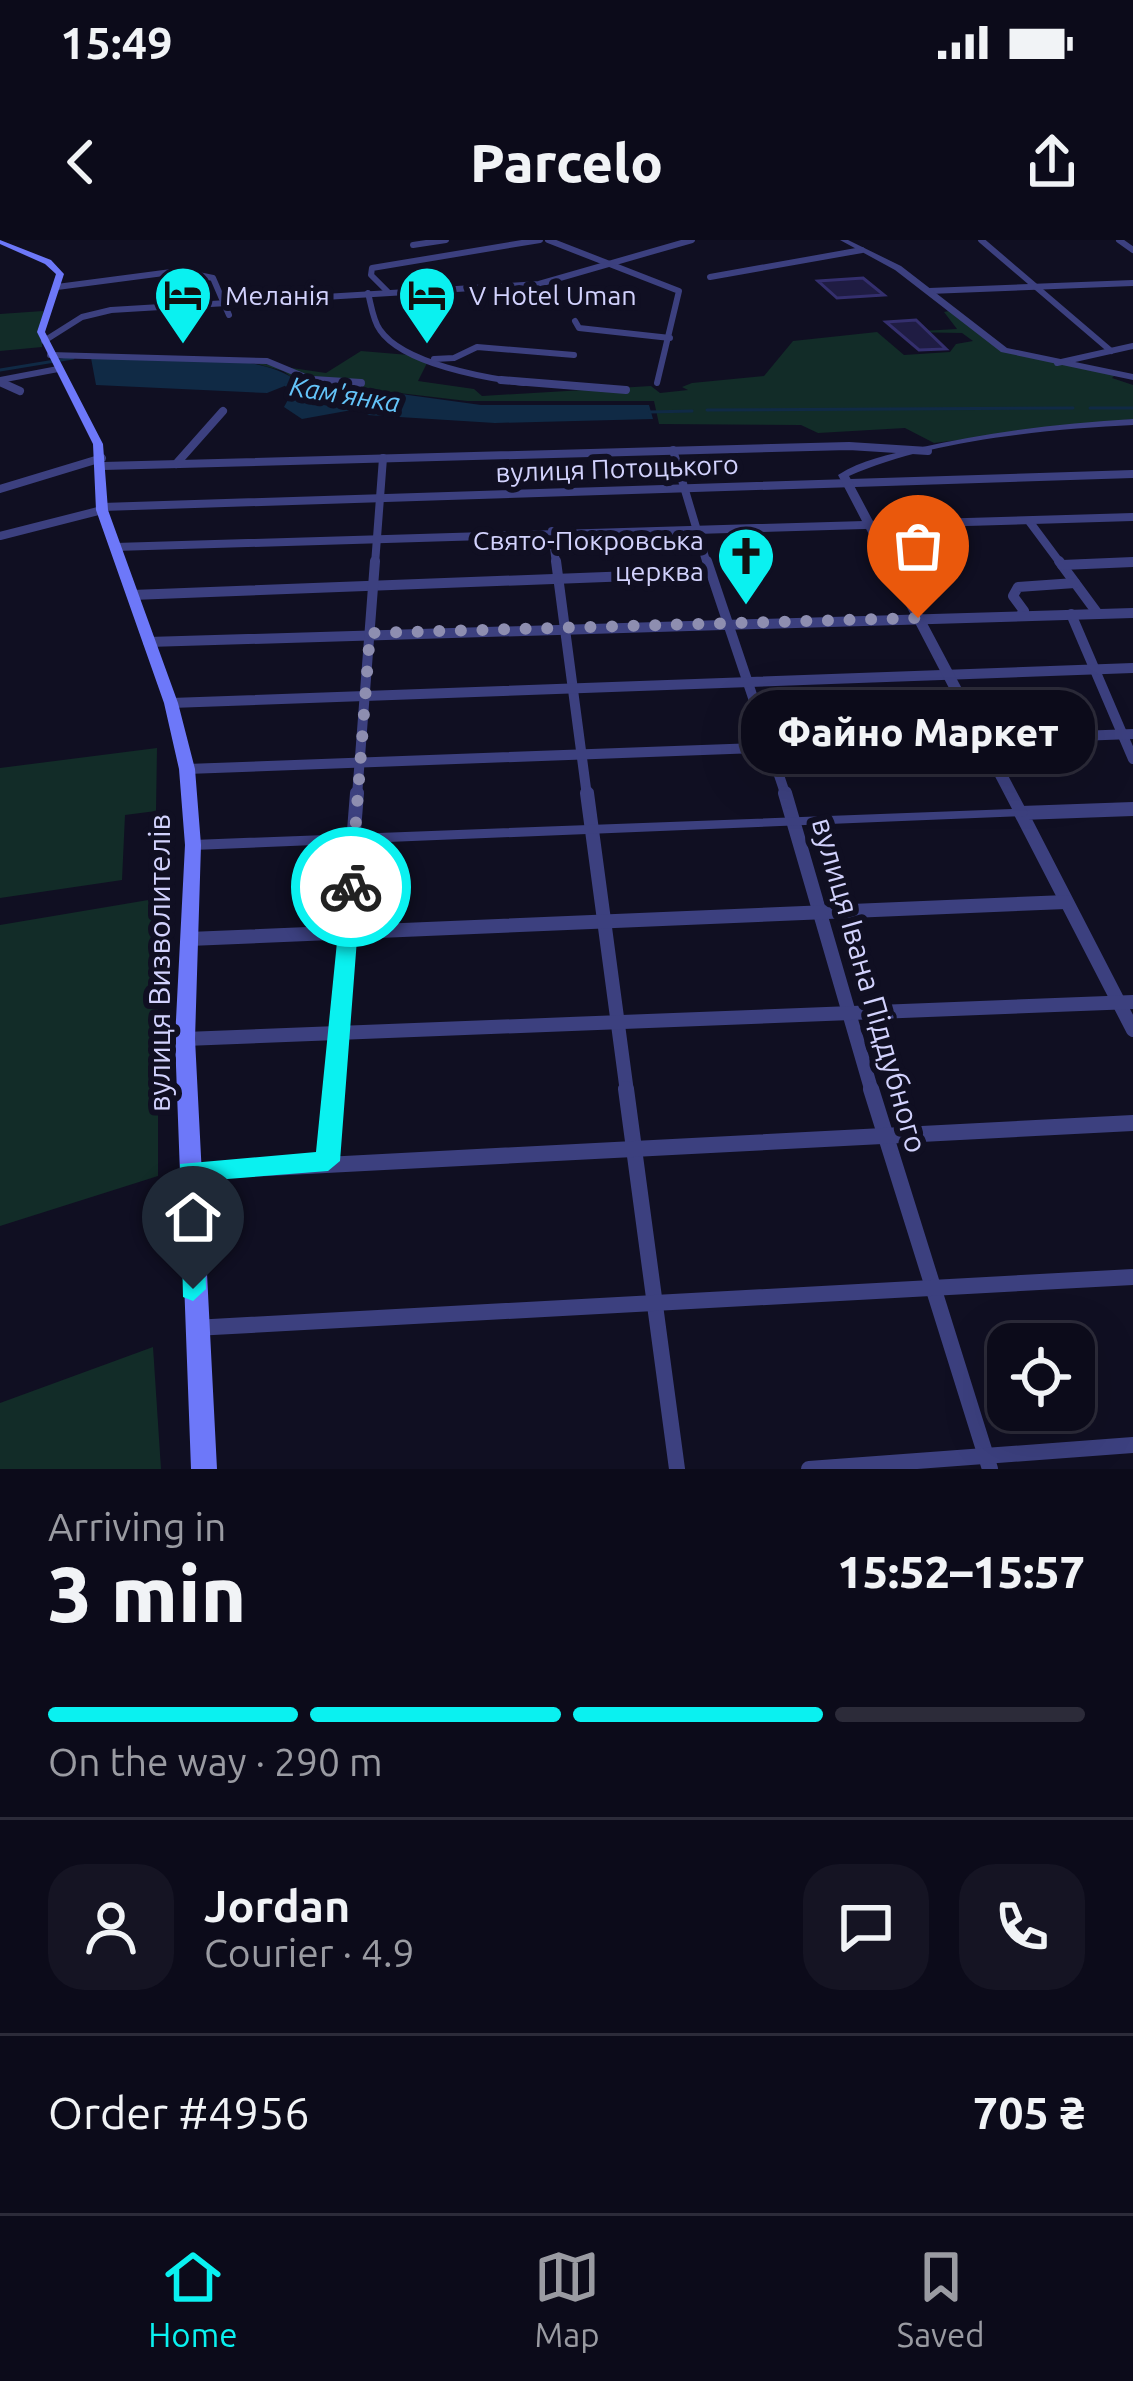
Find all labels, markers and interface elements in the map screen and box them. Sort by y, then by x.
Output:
text: 15:49 [60,17,173,68]
icon: back [48,129,114,195]
icon: share [1019,129,1085,195]
text: Parcelo [470,132,663,192]
hotel icon: Меланія [152,264,214,346]
hotel icon: V Hotel Uman [396,264,458,346]
place label: Меланія [225,280,330,310]
place label: V Hotel Uman [469,280,637,310]
water label: Кам'янка [288,370,402,418]
street label: вулиця Потоцького [495,449,739,487]
pin [867,495,969,618]
icon: bag [885,513,951,579]
place label: Свято-Покровська церква [473,525,704,586]
church icon: Свято-Покровська церква [715,525,777,607]
callout: Файно Маркет [741,690,1095,774]
text: Файно Маркет [777,710,1059,753]
street label: вулиця Визволителів [142,814,176,1112]
street label: вулиця Івана Піддубного [806,814,934,1156]
courier [291,827,411,947]
icon: bike [318,854,384,920]
pin [142,1166,244,1289]
icon: home [160,1184,226,1250]
map controls [987,1323,1095,1431]
button: locate [987,1323,1095,1431]
text: Arriving in [48,1505,226,1548]
text: 15:52–15:57 [837,1546,1085,1597]
text: 3 min [48,1549,246,1637]
text: On the way · 290 m [48,1740,383,1783]
button: person [48,1864,174,1990]
button: chat [803,1864,929,1990]
button: phone [959,1864,1085,1990]
text: Jordan [204,1880,350,1931]
text: Courier · 4.9 [204,1931,415,1974]
text: Order #4956 [48,2087,310,2138]
text: 705 ₴ [973,2087,1085,2138]
tab: Home [148,2244,237,2353]
tab: Map [534,2244,600,2353]
tab: Saved [897,2244,985,2353]

